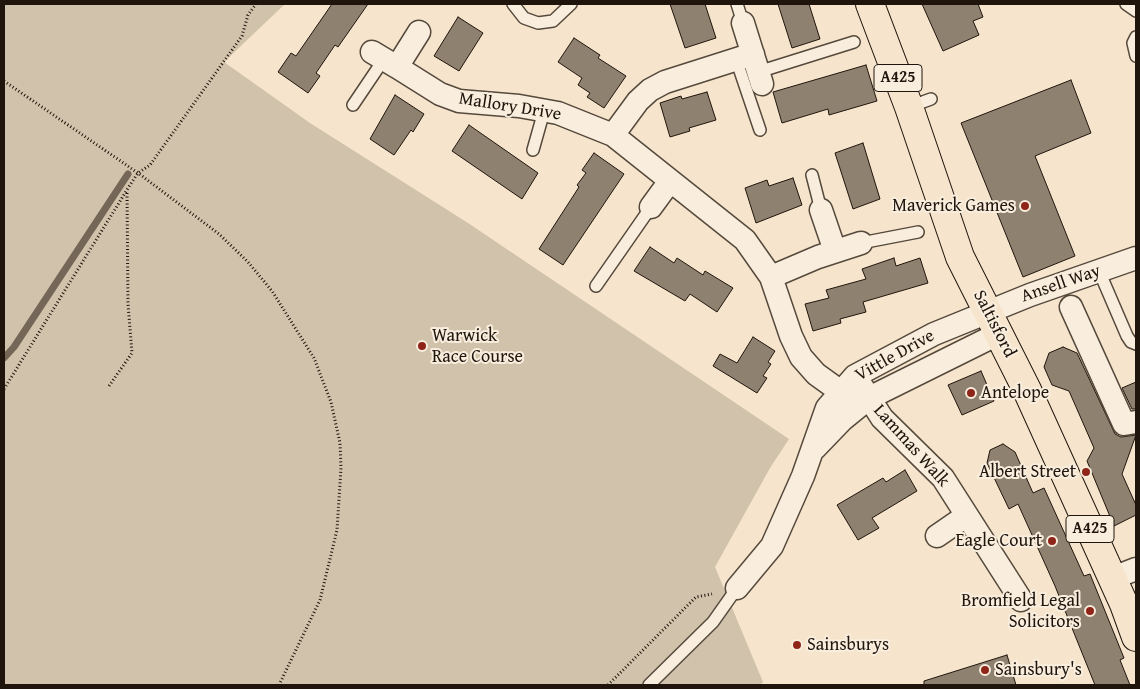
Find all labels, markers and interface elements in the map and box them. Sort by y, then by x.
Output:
road number: A425 [874,64,922,92]
street label: Mallory Drive [457,88,563,126]
place label: Maverick Games [892,195,1015,217]
marker: Maverick Games [1019,200,1031,212]
street label: Ansell Way [1018,260,1104,308]
street label: Saltisford [968,287,1020,361]
place label: Warwick Race Course [432,325,523,368]
street label: Vittle Drive [852,325,938,387]
marker: Warwick Race Course [416,340,428,352]
place label: Antelope [981,382,1049,404]
marker: Antelope [965,387,977,399]
street label: Lammas Walk [868,400,954,492]
place label: Albert Street [979,461,1076,483]
marker: Albert Street [1080,466,1092,478]
road number: A425 [1066,516,1114,542]
place label: Eagle Court [955,530,1042,552]
marker: Eagle Court [1046,535,1058,547]
place label: Bromfield Legal Solicitors [961,590,1080,632]
marker: Bromfield Legal Solicitors [1084,605,1096,617]
place label: Sainsburys [807,634,889,656]
marker: Sainsburys [791,639,803,651]
place label: Sainsbury's [995,659,1082,681]
marker: Sainsbury's [979,664,991,676]

